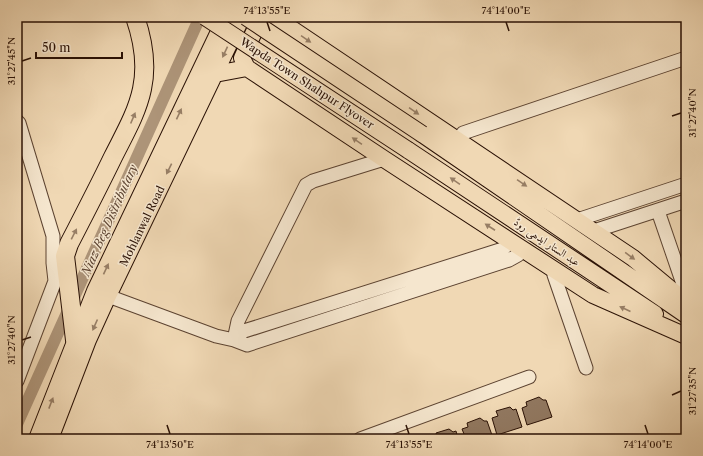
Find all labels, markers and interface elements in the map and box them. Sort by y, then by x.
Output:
text: 74°13'55"E [244,4,291,17]
text: 74°14'00"E [482,4,531,17]
scale bar [36,34,122,60]
street label: Wapda Town Shahpur Flyover [236,34,377,132]
one-way arrow [301,35,311,43]
text: 31°27'45"N [5,37,18,85]
text: 50 m [42,40,71,55]
one-way arrow [222,47,228,58]
text: 31°27'40"N [686,88,699,138]
one-way arrow [409,107,419,115]
one-way arrow [176,108,182,119]
one-way arrow [130,111,136,123]
one-way arrow [352,137,362,145]
water label: Niaz Beg Distributary [77,162,140,279]
one-way arrow [166,164,172,175]
one-way arrow [450,177,461,185]
one-way arrow [517,179,527,187]
street label: Mohlanwal Road [116,183,168,269]
street label: عبد الستار ایدھی روڈ [510,215,583,271]
one-way arrow [485,223,495,231]
one-way arrow [71,228,78,240]
one-way arrow [625,252,636,260]
one-way arrow [103,264,109,275]
one-way arrow [619,306,630,312]
text: 31°27'40"N [5,315,18,365]
one-way arrow [92,319,98,330]
text: 31°27'35"N [686,367,699,415]
one-way arrow [49,396,55,408]
text: 74°13'50"E [146,438,194,451]
text: 74°13'55"E [386,438,433,451]
text: 74°14'00"E [624,438,673,451]

